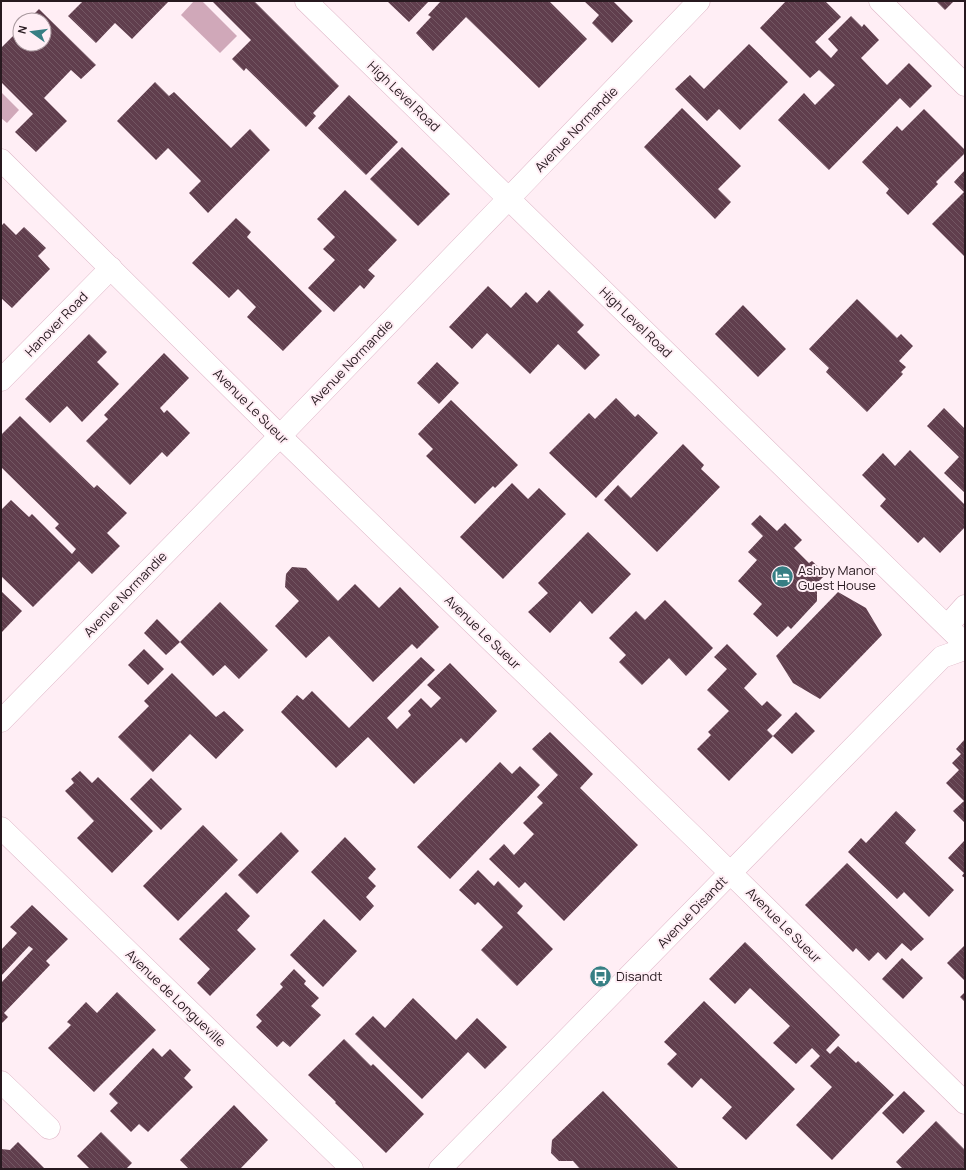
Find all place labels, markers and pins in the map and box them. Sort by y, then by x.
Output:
place label: Ashby Manor Guest House [798,561,876,594]
hotel icon: Ashby Manor Guest House [769,564,795,590]
bus stop icon: Disandt [587,963,613,989]
place label: Disandt [616,967,662,985]

